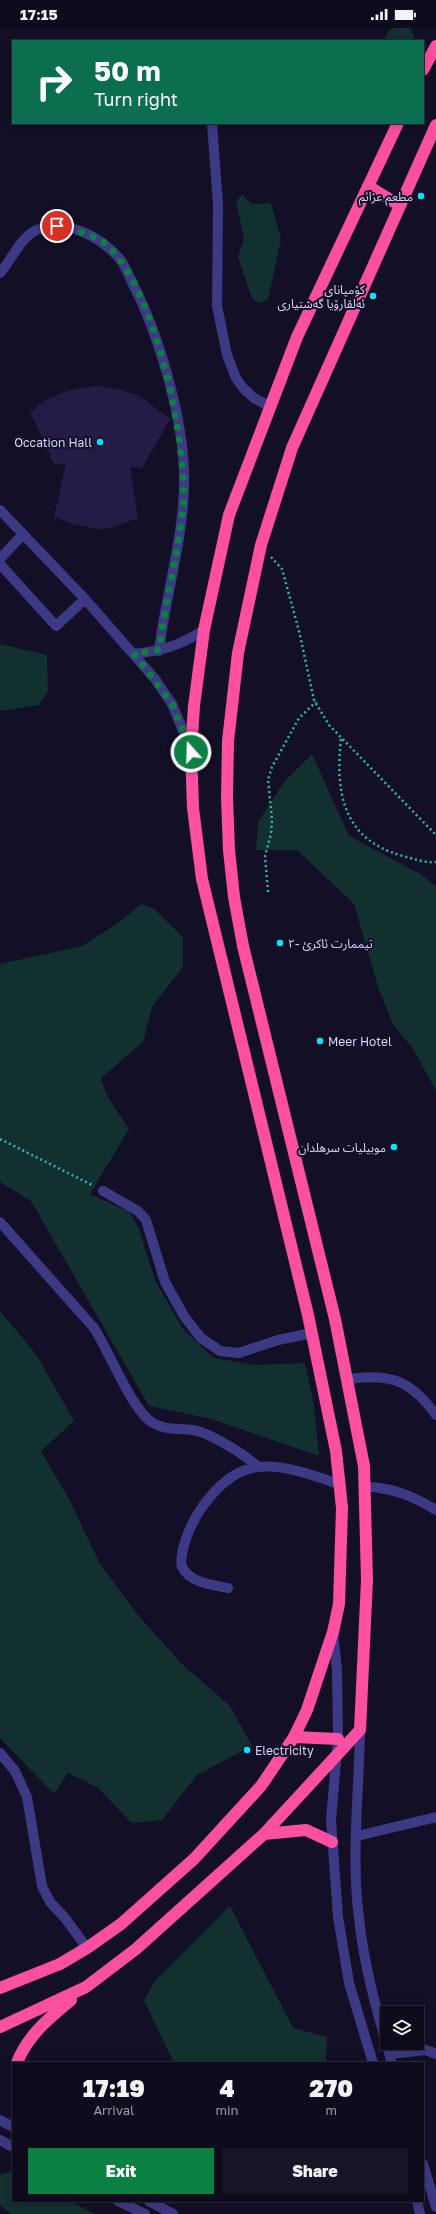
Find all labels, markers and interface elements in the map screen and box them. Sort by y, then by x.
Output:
text: 17:15 [20,5,58,23]
text: 50 m [94,54,161,87]
icon: right [28,56,80,108]
text: Turn right [94,88,178,110]
place label: مطعم عزائم [359,189,413,206]
marker: مطعم عزائم [416,191,426,201]
pin [40,209,74,243]
icon: arrive [46,215,68,237]
place label: کۆمپانای ئەلڤارۆیا گەشتیاری [277,282,366,311]
marker: کۆمپانای ئەلڤارۆیا گەشتیاری [368,291,378,301]
place label: Occation Hall [14,435,92,450]
marker: Occation Hall [95,437,105,447]
position arrow [170,731,212,773]
place label: تيممارت ئاكرئ -٢ [288,936,373,951]
marker: تيممارت ئاكرئ -٢ [275,938,285,948]
place label: Meer Hotel [328,1034,392,1049]
marker: Meer Hotel [315,1036,325,1046]
place label: موبيليات سرهلدان [298,1140,386,1155]
marker: موبيليات سرهلدان [389,1142,399,1152]
place label: Electricity [255,1743,314,1758]
marker: Electricity [242,1745,252,1755]
map controls [380,2006,424,2050]
button: layers [380,2006,424,2050]
text: 17:19 [83,2073,145,2102]
text: 4 [219,2073,235,2102]
text: 270 [309,2073,353,2102]
text: Arrival [93,2102,134,2118]
text: min [216,2102,239,2118]
text: m [326,2102,337,2118]
button: Exit [28,2148,214,2194]
button: Share [222,2148,408,2194]

